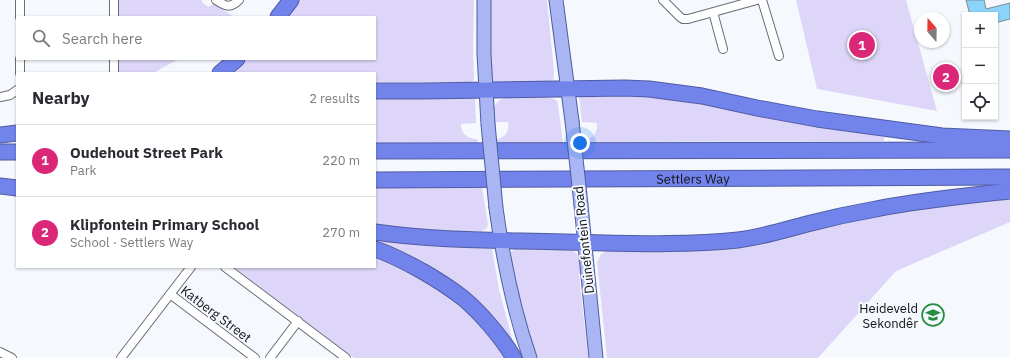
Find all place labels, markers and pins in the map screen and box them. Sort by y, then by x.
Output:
pin: 1 [849,30,875,60]
pin: 2 [933,62,959,92]
place label: Heideveld Sekondêr [859,300,918,332]
school or university icon: Heideveld Sekondêr [920,302,946,328]

